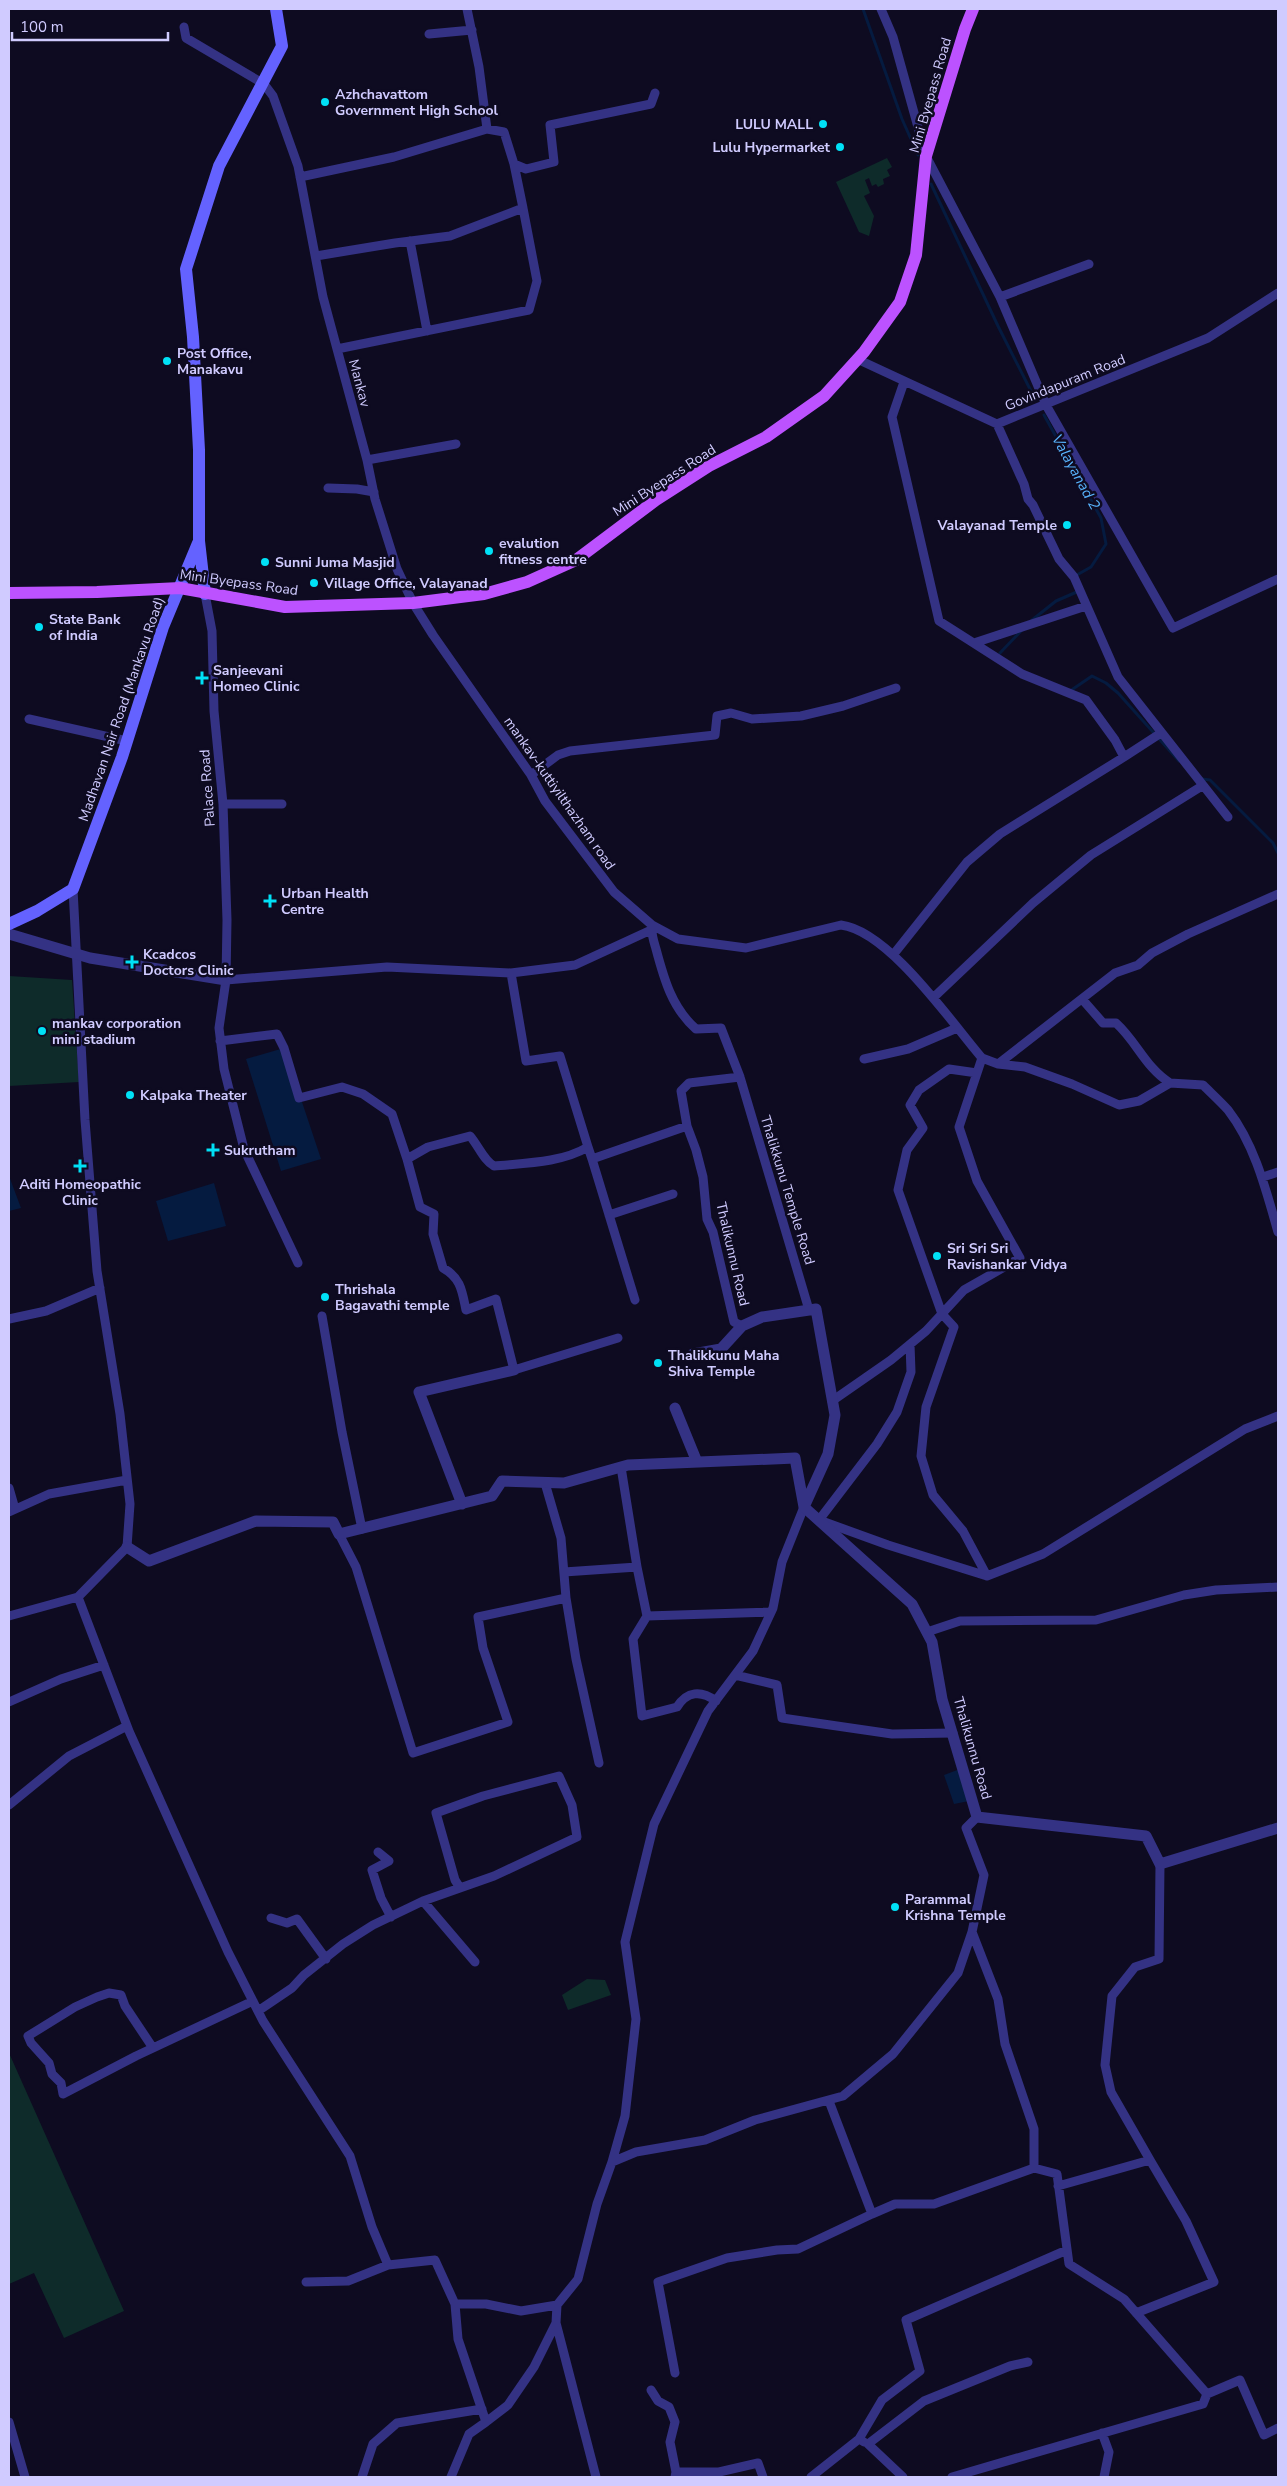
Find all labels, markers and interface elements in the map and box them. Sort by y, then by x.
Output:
scale bar [12,10,169,42]
text: 100 m [20,17,64,37]
street label: Mini Byepass Road [905,35,956,155]
place label: Azhchavattom Government High School [335,85,499,120]
marker: Azhchavattom Government High School [319,96,331,108]
place label: LULU MALL [735,115,813,134]
marker: LULU MALL [817,118,829,130]
place label: Lulu Hypermarket [712,138,831,157]
marker: Lulu Hypermarket [834,141,846,153]
place label: Post Office, Manakavu [177,344,252,379]
street label: Govindapuram Road [1002,350,1128,415]
marker: Post Office, Manakavu [161,355,173,367]
street label: Mankav [344,357,375,410]
water label: Valayanad 2 [1047,431,1105,513]
street label: Mini Byepass Road [609,440,719,521]
place label: Valayanad Temple [936,516,1057,535]
marker: Valayanad Temple [1061,519,1073,531]
place label: evalution fitness centre [499,534,587,569]
marker: evalution fitness centre [483,545,495,557]
place label: Sunni Juma Masjid [275,553,395,572]
marker: Sunni Juma Masjid [259,556,271,568]
street label: Mini Byepass Road [179,565,299,600]
place label: Village Office, Valayanad [323,574,488,593]
marker: Village Office, Valayanad [308,577,320,589]
street label: Madhavan Nair Road (Mankavu Road) [74,594,169,824]
place label: State Bank of India [49,610,121,645]
marker: State Bank of India [33,621,45,633]
place label: Sanjeevani Homeo Clinic [213,661,300,696]
marker: Sanjeevani Homeo Clinic [195,671,209,685]
street label: mankav-kuttiyilthazham road [499,713,620,874]
street label: Palace Road [195,749,220,827]
place label: Urban Health Centre [281,884,369,919]
marker: Urban Health Centre [263,894,277,908]
place label: Kcadcos Doctors Clinic [143,945,234,980]
marker: Kcadcos Doctors Clinic [125,955,139,969]
place label: mankav corporation mini stadium [52,1014,181,1049]
marker: mankav corporation mini stadium [36,1025,48,1037]
place label: Kalpaka Theater [140,1086,247,1105]
marker: Kalpaka Theater [124,1089,136,1101]
street label: Thalikkunu Temple Road [756,1113,819,1267]
place label: Sukrutham [224,1141,296,1160]
marker: Sukrutham [206,1143,220,1157]
marker: Aditi Homeopathic Clinic [73,1159,87,1173]
place label: Aditi Homeopathic Clinic [19,1175,141,1210]
street label: Thalikunnu Road [711,1200,754,1308]
place label: Sri Sri Sri Ravishankar Vidya [947,1239,1067,1274]
marker: Sri Sri Sri Ravishankar Vidya [931,1250,943,1262]
place label: Thrishala Bagavathi temple [335,1280,450,1315]
marker: Thrishala Bagavathi temple [319,1291,331,1303]
place label: Thalikkunu Maha Shiva Temple [668,1346,779,1381]
marker: Thalikkunu Maha Shiva Temple [652,1357,664,1369]
street label: Thalikunnu Road [949,1695,996,1802]
place label: Parammal Krishna Temple [905,1890,1006,1925]
marker: Parammal Krishna Temple [889,1901,901,1913]

